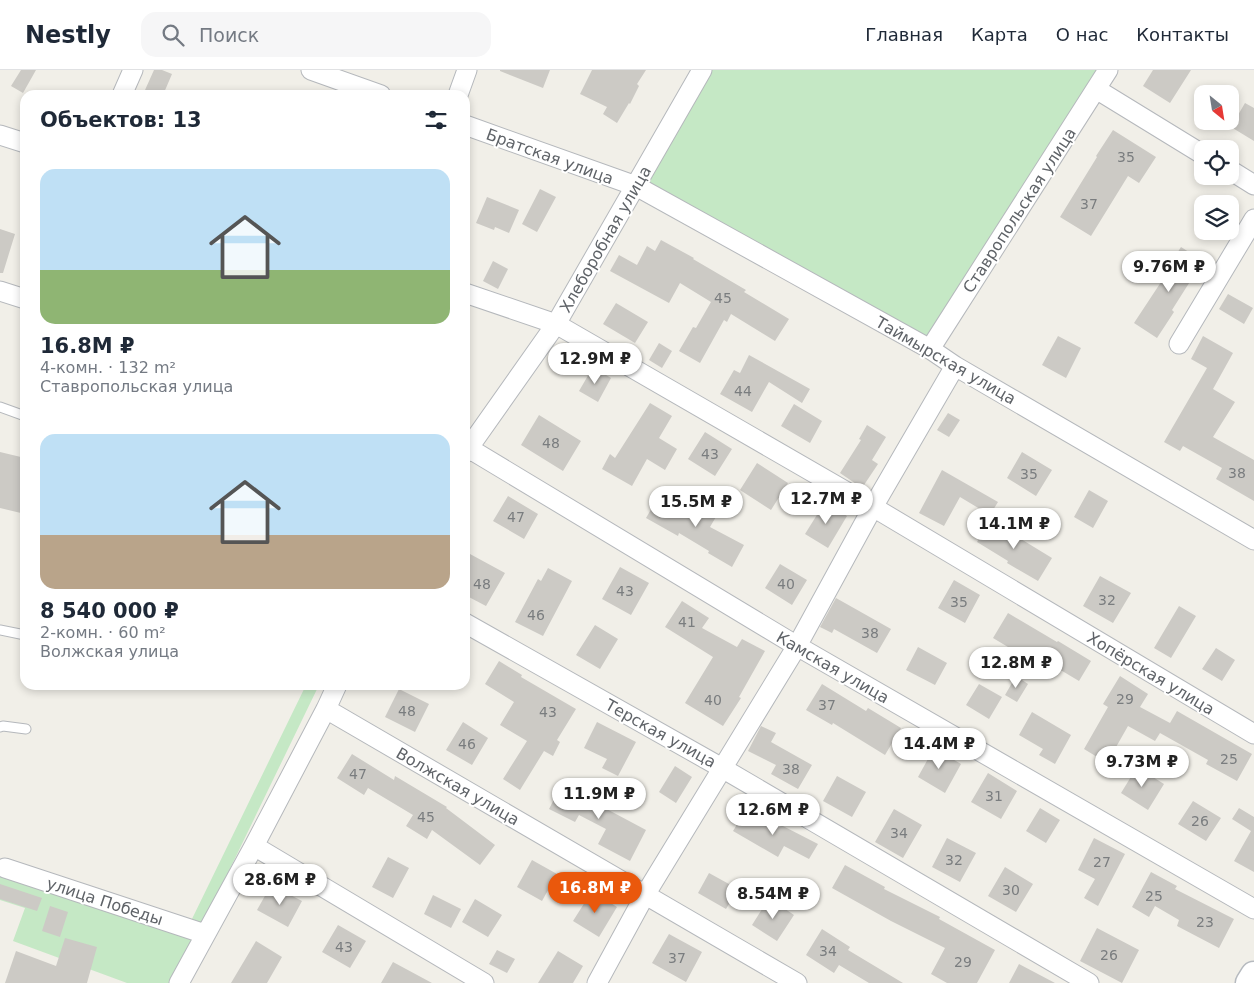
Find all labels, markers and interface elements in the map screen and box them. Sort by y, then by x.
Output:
search box [141,12,491,57]
text: Nestly [25,21,111,49]
icon: search [159,21,187,49]
text: Поиск [199,24,259,46]
text: Главная [865,24,943,45]
text: Карта [971,24,1028,45]
text: О нас [1056,24,1108,45]
text: Контакты [1136,24,1229,45]
north arrow [1194,85,1239,130]
map controls [1194,85,1239,240]
icon: filters [422,106,450,134]
text: Объектов: 13 [40,108,202,132]
street label: Ставропольская улица [959,124,1080,297]
street label: Братская улица [484,125,616,188]
button: locate [1194,140,1239,185]
house number: 35 [1117,149,1135,165]
street label: Хлеборобная улица [556,163,655,316]
button: layers [1194,195,1239,240]
house number: 37 [1080,196,1098,212]
icon: home [200,202,290,292]
pin: 9.76M ₽ [1123,250,1215,293]
text: 9.76M ₽ [1133,257,1205,276]
house number: 45 [714,290,732,306]
street label: Таймырская улица [871,312,1019,408]
text: 16.8M ₽ [40,334,135,358]
pin: 12.9M ₽ [549,342,641,385]
text: 12.9M ₽ [559,349,631,368]
text: 4-комн. · 132 m² [40,358,176,377]
text: Ставропольская улица [40,377,233,396]
house number: 44 [734,383,752,399]
house number: 48 [542,435,560,451]
house number: 43 [701,446,719,462]
house number: 38 [1228,465,1246,481]
house number: 35 [1020,466,1038,482]
icon: home [200,467,290,557]
pin: 12.7M ₽ [780,482,872,525]
pin: 15.5M ₽ [650,486,742,528]
text: 12.7M ₽ [790,489,862,508]
text: 15.5M ₽ [660,492,732,511]
pin: 14.1M ₽ [968,508,1060,550]
house number: 47 [507,509,525,525]
text: 14.1M ₽ [978,514,1050,533]
house number: 48 [473,576,491,592]
house number: 40 [777,576,795,592]
house number: 43 [616,583,634,599]
house number: 32 [1098,592,1116,608]
house number: 35 [950,594,968,610]
text: 8 540 000 ₽ [40,599,179,623]
house number: 46 [527,607,545,623]
house number: 41 [678,614,696,630]
text: 2-комн. · 60 m² [40,623,166,642]
house number: 38 [861,625,879,641]
street label: Камская улица [773,627,892,707]
street label: Хопёрская улица [1084,628,1218,719]
text: Волжская улица [40,642,179,661]
pin: 12.8M ₽ [970,646,1062,689]
text: 12.8M ₽ [980,653,1052,672]
house number: 29 [1116,691,1134,707]
house number: 40 [704,692,722,708]
street label: Терская улица [601,695,719,772]
house number: 37 [818,697,836,713]
house number: 48 [398,703,416,719]
house number: 43 [539,704,557,720]
pin: 14.4M ₽ [893,728,985,770]
text: 14.4M ₽ [903,734,975,753]
house number: 46 [458,736,476,752]
street label: Волжская улица [393,743,523,829]
pin: 9.73M ₽ [1096,746,1188,788]
house number: 25 [1220,751,1238,767]
text: 9.73M ₽ [1106,752,1178,771]
house number: 38 [782,761,800,777]
house number: 47 [349,766,367,782]
pin: 11.9M ₽ [553,778,645,820]
text: 11.9M ₽ [563,784,635,803]
house number: 31 [985,788,1003,804]
pin: 12.6M ₽ [727,794,819,836]
text: 12.6M ₽ [737,800,809,819]
house number: 45 [417,809,435,825]
house number: 26 [1191,813,1209,829]
house number: 34 [890,825,908,841]
house number: 32 [945,852,963,868]
house number: 27 [1093,854,1111,870]
pin: 28.6M ₽ [234,864,326,906]
text: 28.6M ₽ [244,870,316,889]
pin: 16.8M ₽ [549,872,641,914]
street label: улица Победы [44,874,165,929]
text: 16.8M ₽ [559,878,631,897]
pin: 8.54M ₽ [727,878,819,920]
house number: 30 [1002,882,1020,898]
text: 8.54M ₽ [737,884,809,903]
house number: 25 [1145,888,1163,904]
house number: 23 [1196,914,1214,930]
house number: 43 [335,939,353,955]
house number: 34 [819,943,837,959]
house number: 26 [1100,947,1118,963]
house number: 37 [668,950,686,966]
house number: 29 [954,954,972,970]

